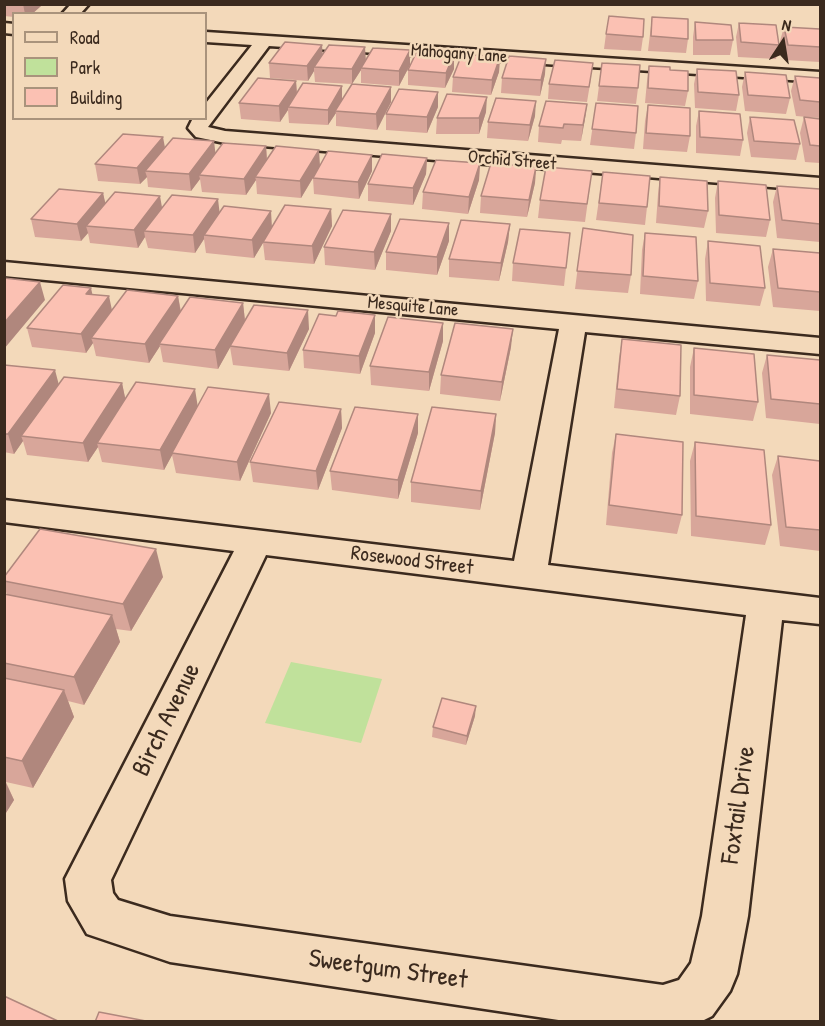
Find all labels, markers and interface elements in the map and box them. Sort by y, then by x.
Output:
legend [12,12,207,120]
north arrow [753,12,813,72]
text: N [780,13,793,36]
text: Road [70,25,100,50]
street label: Mahogany Lane [410,40,508,68]
text: Park [70,55,100,80]
text: Building [70,85,122,110]
street label: Orchid Street [467,146,557,176]
street label: Mesquite Lane [367,292,459,322]
street label: Rosewood Street [349,541,475,581]
street label: Birch Avenue [126,658,208,782]
street label: Foxtail Drive [715,744,763,866]
street label: Sweetgum Street [307,943,469,997]

